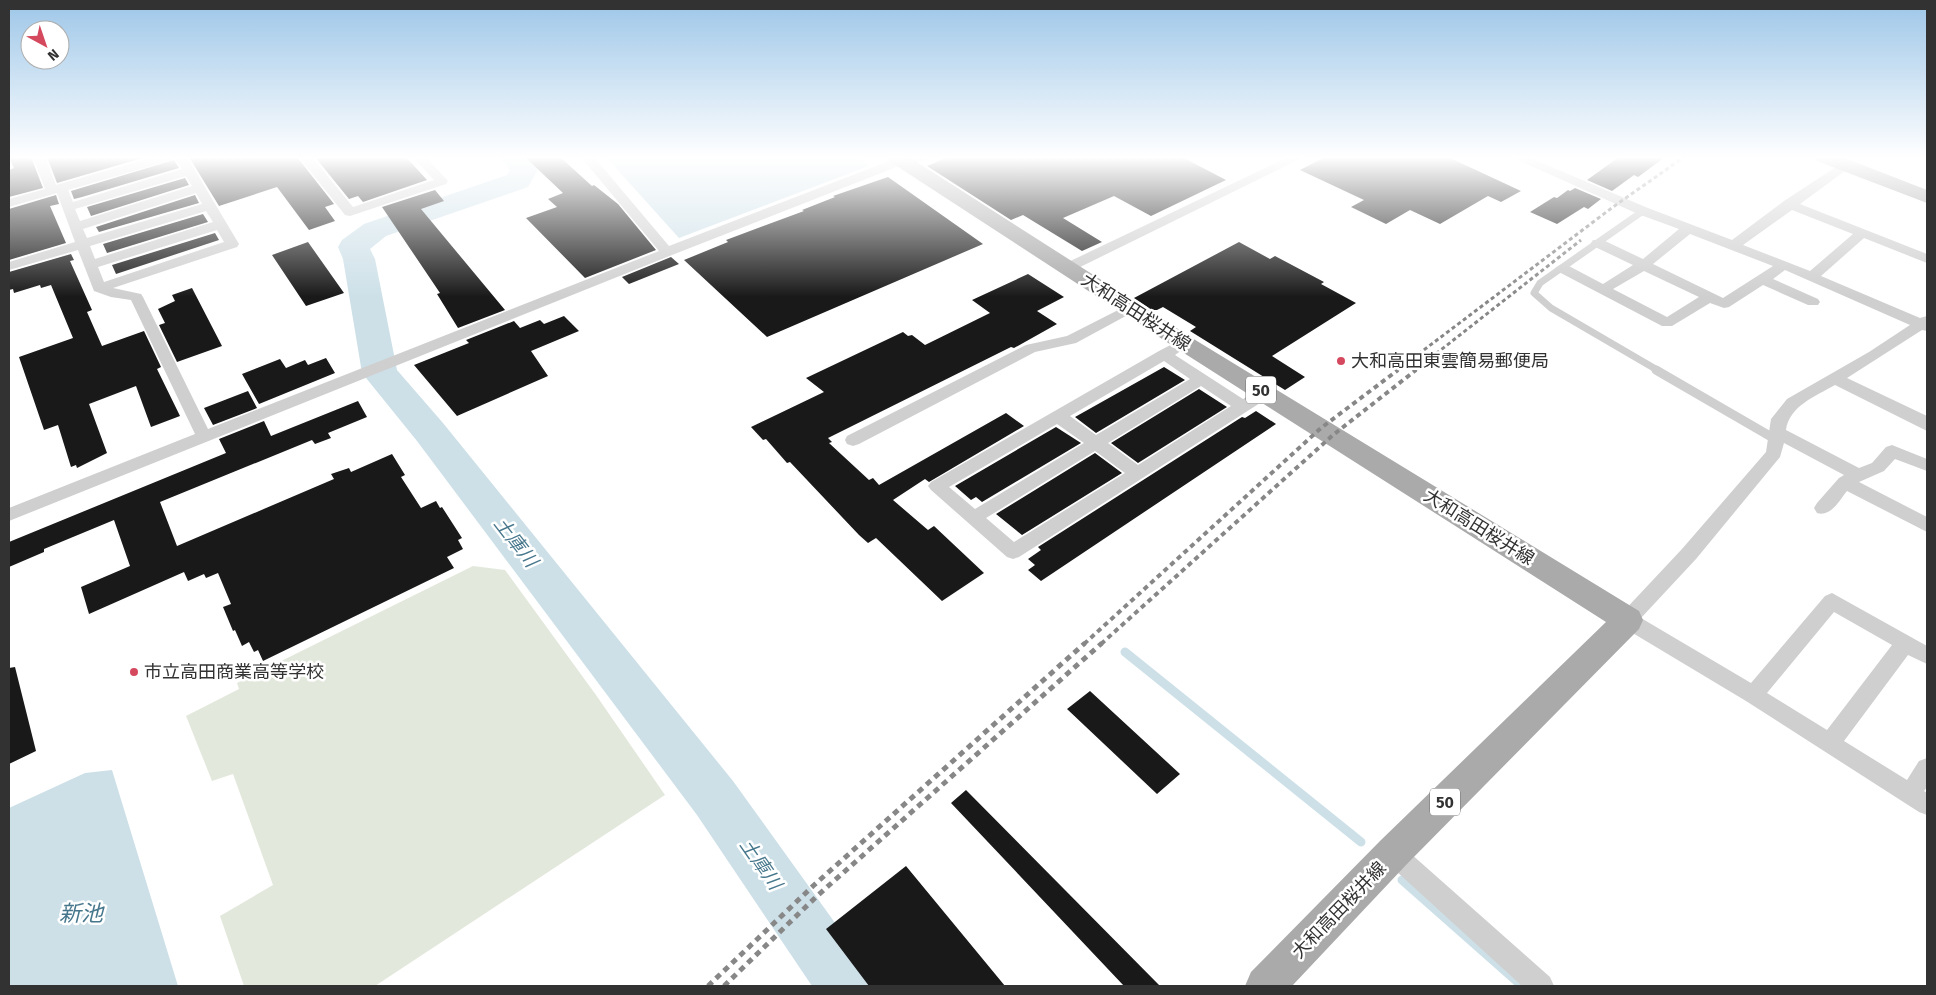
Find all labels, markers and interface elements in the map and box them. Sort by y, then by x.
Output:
north arrow [20,20,70,70]
text: N [44,45,62,64]
street label: 大和高田桜井線 [1077,268,1195,356]
place label: 大和高田東雲簡易郵便局 [1351,350,1549,372]
marker: 大和高田東雲簡易郵便局 [1335,355,1347,367]
road number: 50 [1246,376,1276,404]
street label: 大和高田桜井線 [1420,484,1538,570]
water label: 土庫川 [489,512,544,573]
place label: 市立高田商業高等学校 [144,661,324,683]
marker: 市立高田商業高等学校 [128,666,140,678]
road number: 50 [1430,789,1460,816]
water label: 土庫川 [735,834,788,896]
street label: 大和高田桜井線 [1287,857,1391,963]
water label: 新池 [59,900,105,927]

